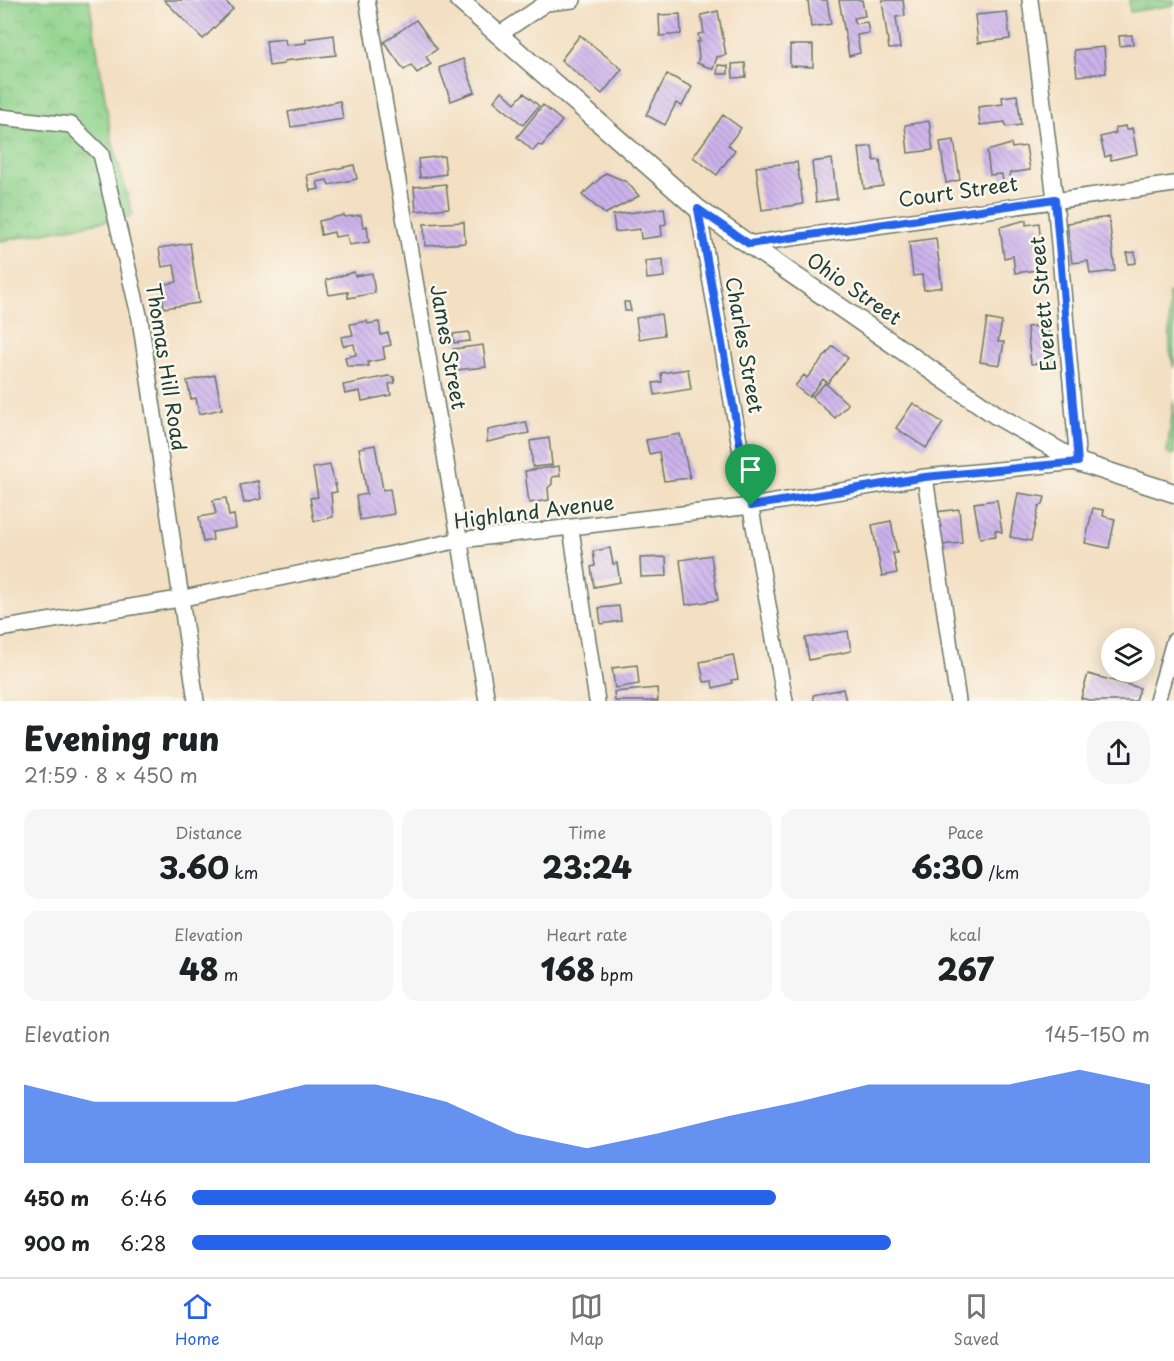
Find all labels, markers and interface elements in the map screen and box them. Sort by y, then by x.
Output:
street label: Court Street [896,168,1019,214]
street label: Everett Street [1021,235,1063,373]
street label: Ohio Street [801,244,908,332]
street label: Charles Street [718,274,772,415]
street label: Thomas Hill Road [139,281,195,453]
street label: James Street [423,282,475,412]
pin [725,444,776,506]
icon: arrive [734,453,767,486]
street label: Highland Avenue [452,486,616,536]
map controls [1101,628,1155,682]
button: layers [1101,628,1155,682]
text: Evening run [24,712,219,762]
button: share [1087,721,1150,784]
text: 21:59 · 8 × 450 m [24,760,198,790]
text: Distance [175,820,242,844]
text: Time [568,820,606,844]
text: Pace [947,820,983,844]
text: 3.60 [159,844,229,889]
text: 23:24 [542,844,632,889]
text: 6:30 [911,844,983,889]
text: km [229,860,258,884]
text: /km [983,860,1019,884]
text: Elevation [174,922,243,946]
text: Heart rate [547,922,627,946]
text: kcal [949,922,981,946]
text: 48 [179,946,219,991]
text: 168 [540,946,595,991]
text: 267 [937,946,994,991]
text: m [219,962,238,986]
text: bpm [595,962,634,986]
text: Elevation [24,1019,110,1049]
text: 145–150 m [1045,1019,1150,1049]
text: 450 m [24,1183,89,1213]
text: 6:46 [120,1183,167,1213]
text: 900 m [24,1228,90,1258]
text: 6:28 [120,1228,166,1258]
tab: Home [175,1290,219,1350]
tab: Map [569,1290,604,1350]
tab: Saved [954,1290,999,1350]

